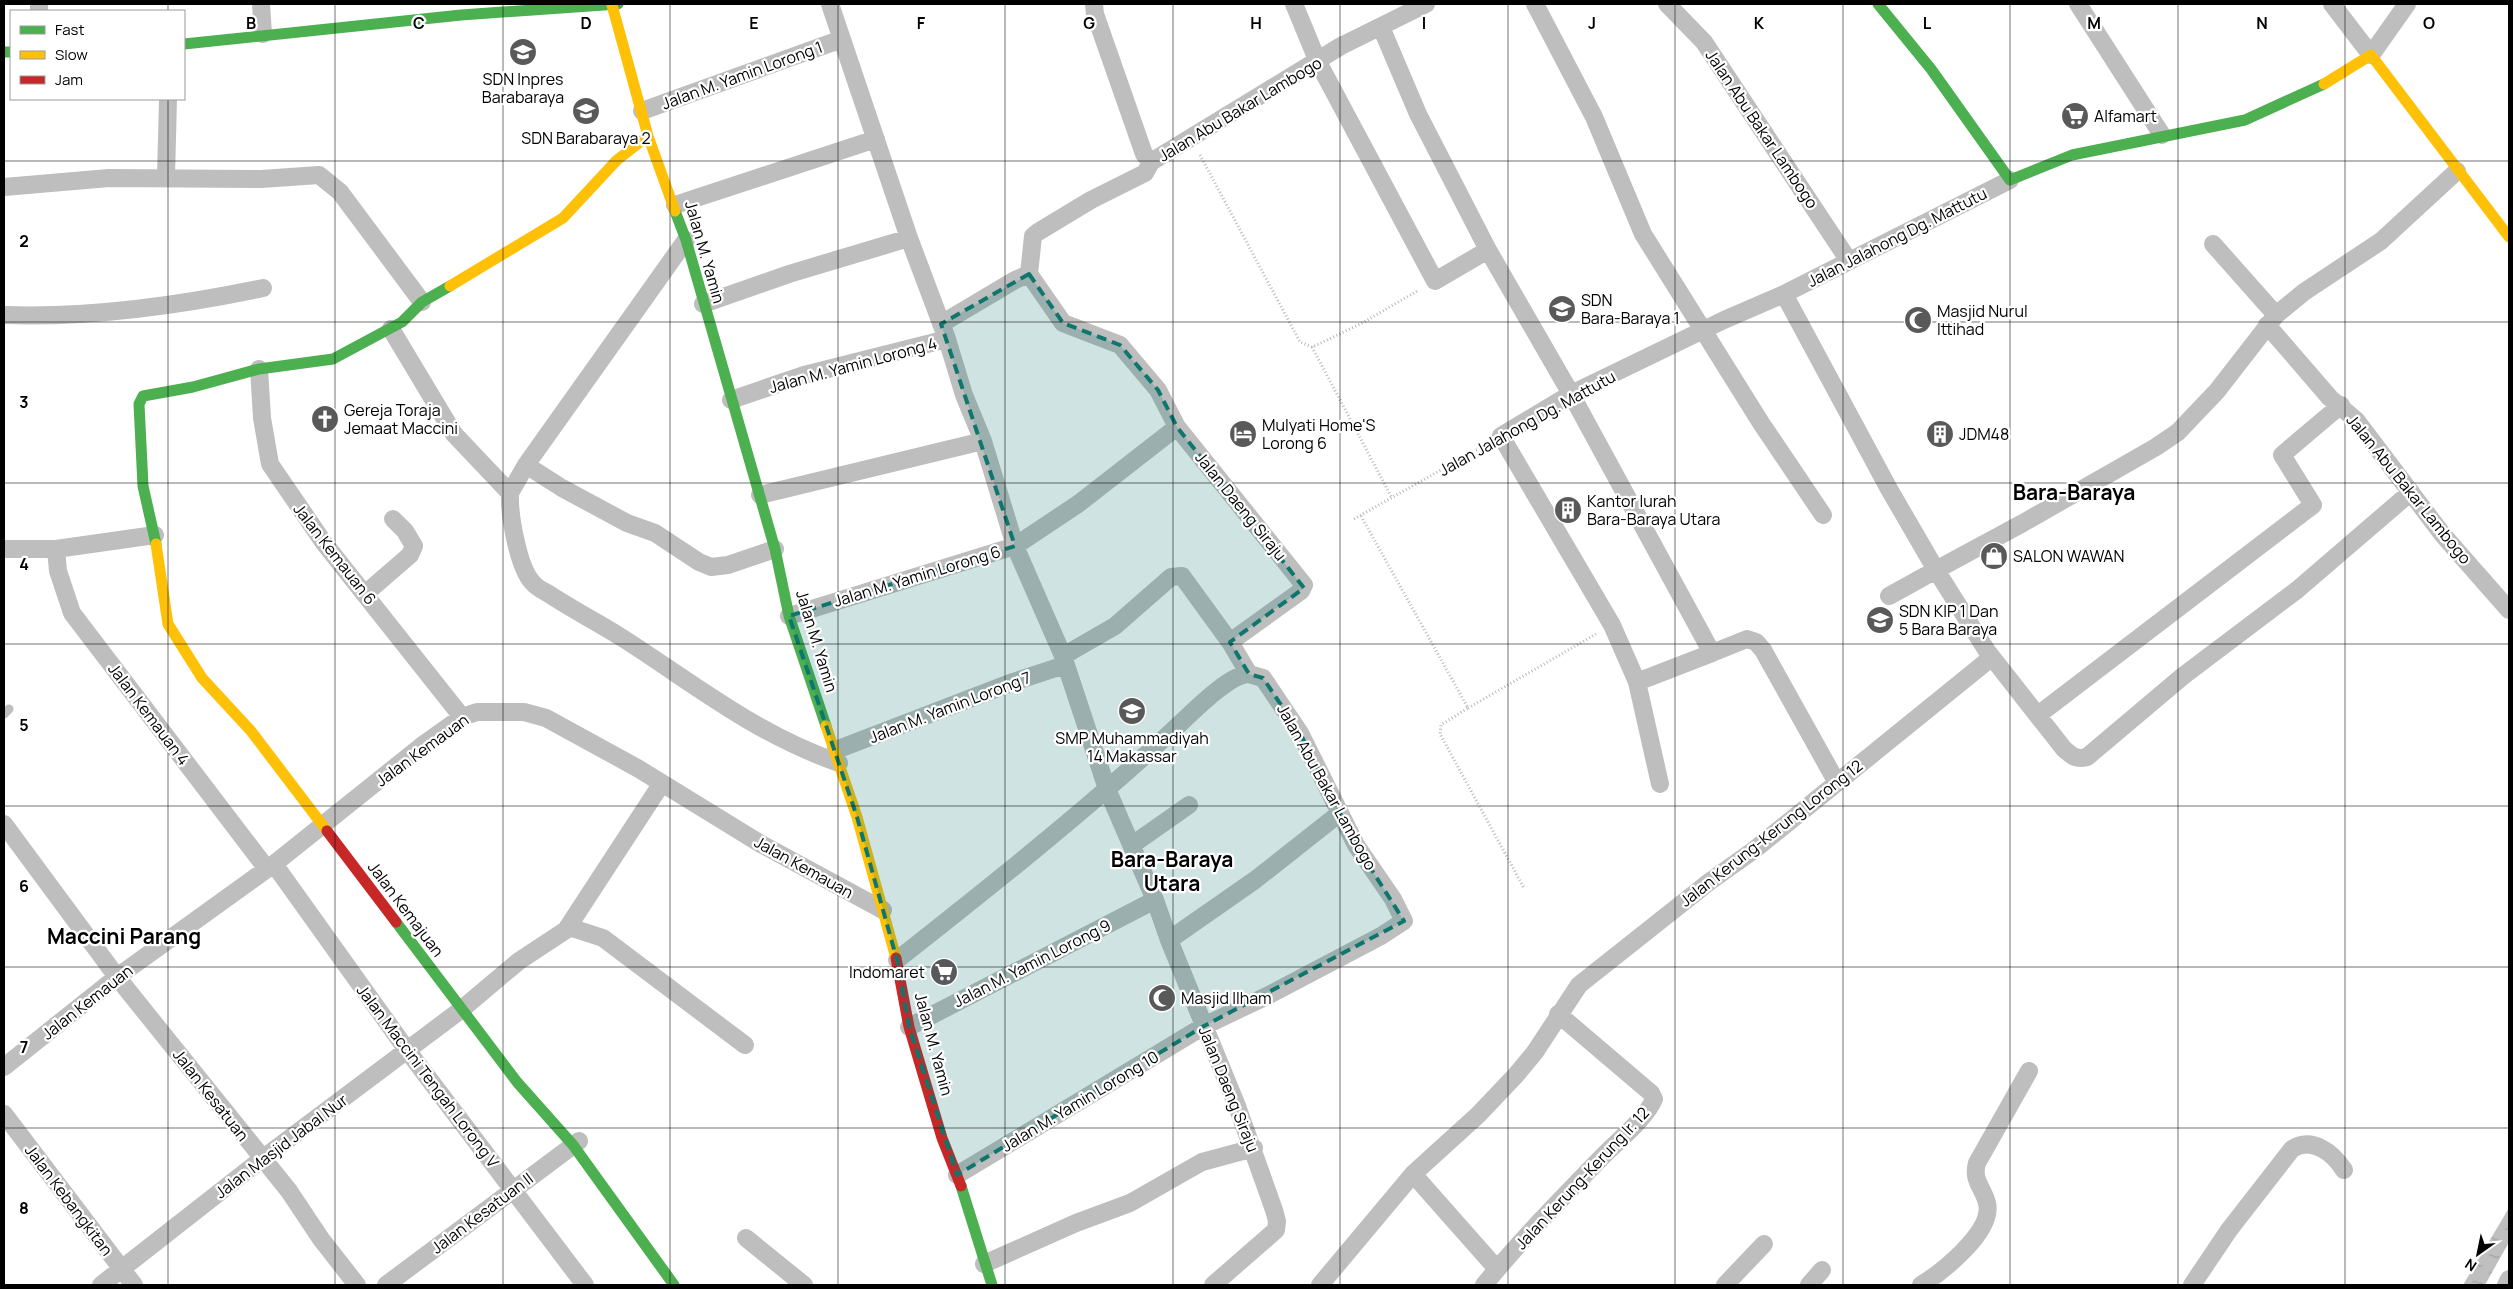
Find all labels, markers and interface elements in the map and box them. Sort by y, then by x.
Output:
legend [10,10,185,100]
text: B [246,12,256,34]
text: C [413,12,425,34]
text: D [580,12,592,34]
text: E [749,12,759,34]
text: F [917,12,926,34]
text: G [1083,12,1095,34]
text: H [1250,12,1262,34]
text: I [1422,12,1426,34]
text: J [1588,12,1596,34]
text: K [1754,12,1765,34]
text: L [1923,12,1932,34]
text: M [2087,12,2101,34]
text: N [2256,12,2268,34]
text: O [2423,12,2435,34]
text: Fast [55,19,84,40]
street label: Jalan M. Yamin Lorong 1 [658,36,826,114]
school or university icon: SDN Inpres Barabaraya [508,37,538,67]
text: Slow [55,44,88,65]
street label: Jalan Abu Bakar Lambogo [1701,45,1823,213]
street label: Jalan Abu Bakar Lambogo [1154,51,1326,167]
place label: SDN Inpres Barabaraya [482,68,564,108]
text: Jam [55,69,83,90]
school or university icon: SDN Barabaraya 2 [571,96,601,126]
supermarket icon: Alfamart [2060,101,2090,131]
place label: Alfamart [2094,105,2157,127]
place label: SDN Barabaraya 2 [521,127,651,149]
street label: Jalan Jalahong Dg. Mattutu [1803,182,1991,292]
street label: Jalan M. Yamin [680,198,730,306]
text: 2 [19,230,29,252]
place label: SDN Bara-Baraya 1 [1581,289,1680,329]
school or university icon: SDN Bara-Baraya 1 [1547,294,1577,324]
place label: Masjid Nurul Ittihad [1937,300,2028,340]
mosque icon: Masjid Nurul Ittihad [1903,305,1933,335]
street label: Jalan M. Yamin Lorong 4 [767,332,939,398]
street label: Jalan Jalahong Dg. Mattutu [1435,365,1619,481]
text: 3 [19,391,29,413]
place label: Gereja Toraja Jemaat Maccini [344,399,458,439]
church icon: Gereja Toraja Jemaat Maccini [310,404,340,434]
street label: Jalan Abu Bakar Lambogo [2342,409,2476,569]
place label: Mulyati Home'S Lorong 6 [1262,414,1375,454]
hotel icon: Mulyati Home'S Lorong 6 [1228,419,1258,449]
building icon: JDM48 [1925,419,1955,449]
place label: JDM48 [1959,423,2009,445]
street label: Jalan Daeng Siraju [1190,447,1292,565]
district label: Bara-Baraya [2013,478,2135,506]
place label: Kantor lurah Bara-Baraya Utara [1587,490,1720,530]
building icon: Kantor lurah Bara-Baraya Utara [1553,495,1583,525]
street label: Jalan Kemauan 6 [288,499,382,609]
street label: Jalan M. Yamin Lorong 6 [831,540,1003,612]
shop icon: SALON WAWAN [1979,541,2009,571]
place label: SALON WAWAN [2013,545,2124,567]
text: 4 [19,553,29,575]
street label: Jalan M. Yamin [791,587,843,695]
place label: SDN KIP 1 Dan 5 Bara Baraya [1899,600,1998,640]
school or university icon: SDN KIP 1 Dan 5 Bara Baraya [1865,605,1895,635]
street label: Jalan Kemauan 4 [103,658,195,770]
street label: Jalan M. Yamin Lorong 7 [866,666,1034,748]
school or university icon: SMP Muhammadiyah 14 Makassar [1117,696,1147,726]
street label: Jalan Abu Bakar Lambogo [1272,700,1382,874]
street label: Jalan Kemauan [371,709,473,791]
text: 5 [19,714,29,736]
place label: SMP Muhammadiyah 14 Makassar [1055,727,1209,767]
street label: Jalan Kerung-Kerung Lorong 12 [1675,755,1867,911]
street label: Jalan Kemauan [751,831,857,903]
district label: Bara-Baraya Utara [1111,845,1233,897]
street label: Jalan Kemajuan [363,857,449,961]
text: 6 [19,875,29,897]
street label: Jalan M. Yamin Lorong 9 [950,914,1114,1012]
district label: Maccini Parang [47,922,201,950]
supermarket icon: Indomaret [929,957,959,987]
street label: Jalan Kemauan [37,959,137,1045]
place label: Indomaret [849,961,925,983]
street label: Jalan Maccini Tengah Lorong V [352,980,504,1172]
mosque icon: Masjid Ilham [1147,983,1177,1013]
place label: Masjid Ilham [1181,987,1272,1009]
street label: Jalan M. Yamin [910,990,958,1098]
street label: Jalan Daeng Siraju [1194,1023,1264,1155]
text: 7 [20,1036,28,1058]
street label: Jalan Kesatuan [168,1044,254,1146]
street label: Jalan M. Yamin Lorong 10 [997,1045,1163,1157]
street label: Jalan Masjid Jabal Nur [210,1089,352,1203]
street label: Jalan Kerung-Kerung lr. 12 [1510,1102,1654,1254]
street label: Jalan Kebangkitan [20,1140,118,1260]
street label: Jalan Kesatuan II [427,1167,537,1259]
text: 8 [19,1197,29,1219]
north arrow [2453,1229,2503,1279]
text: N [2461,1255,2480,1276]

